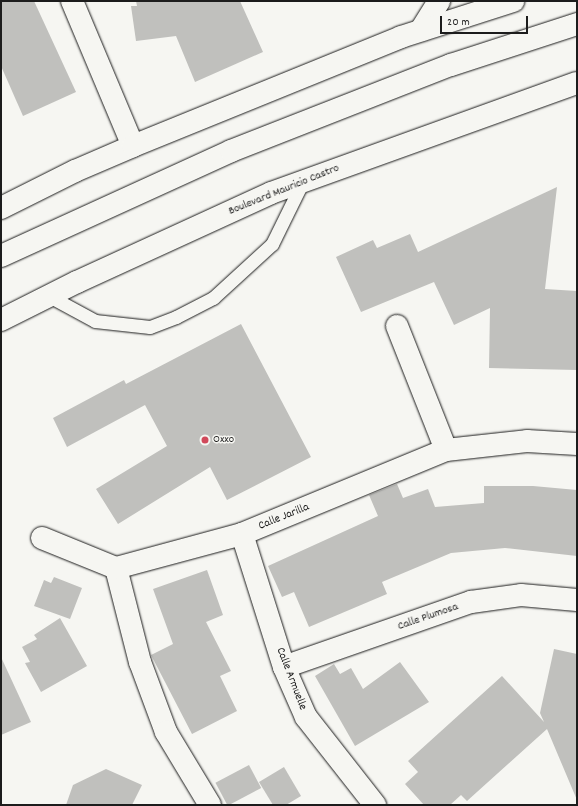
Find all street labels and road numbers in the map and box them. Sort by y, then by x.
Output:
street label: Boulevard Mauricio Castro [227,161,341,219]
street label: Calle Jarilla [257,500,311,534]
street label: Calle Plumosa [396,600,460,634]
street label: Calle Armuelle [272,646,310,712]

